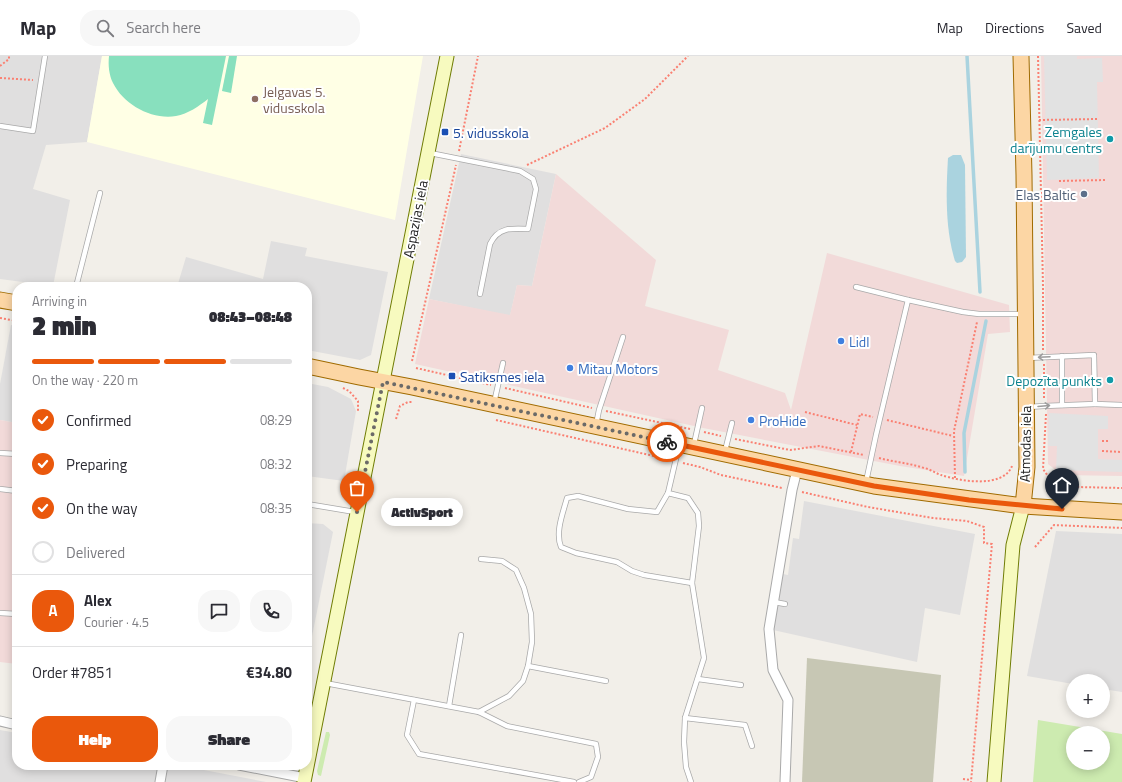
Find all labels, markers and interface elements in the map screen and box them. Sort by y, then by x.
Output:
search box [80,10,360,46]
text: Map [20,13,56,42]
text: Search here [126,16,201,39]
icon: search [94,17,116,39]
text: Map [937,17,963,38]
text: Directions [985,17,1044,38]
text: Saved [1066,17,1102,38]
place label: Jelgavas 5. vidusskola [263,81,326,118]
marker: Jelgavas 5. vidusskola [250,94,260,104]
place label: Zemgales darījumu centrs [1010,121,1102,158]
place label: 5. vidusskola [453,122,529,143]
marker: 5. vidusskola [440,127,450,137]
marker: Zemgales darījumu centrs [1105,134,1115,144]
street label: Aspazijas iela [397,178,433,260]
place label: Elas Baltic [1015,184,1076,205]
marker: Elas Baltic [1079,189,1089,199]
text: Arriving in [32,291,87,311]
text: 08:43–08:48 [209,305,292,328]
text: 2 min [32,306,97,345]
place label: Lidl [849,331,869,352]
marker: Lidl [836,336,846,346]
one-way arrow [1038,354,1051,361]
place label: Mitau Motors [578,358,658,379]
marker: Mitau Motors [565,363,575,373]
place label: Satiksmes iela [460,366,545,387]
text: On the way · 220 m [32,370,138,390]
place label: Depozīta punkts [1006,370,1102,391]
marker: Satiksmes iela [447,371,457,381]
marker: Depozīta punkts [1105,375,1115,385]
one-way arrow [1037,402,1050,409]
street label: Atmodas iela [1014,406,1036,482]
icon: check [32,409,54,431]
text: Confirmed [66,409,131,432]
text: 08:29 [260,410,292,430]
place label: ProHide [759,410,806,431]
marker: ProHide [746,415,756,425]
courier [647,422,687,462]
icon: bike [656,431,678,453]
icon: check [32,453,54,475]
text: Preparing [66,453,127,476]
text: 08:32 [260,454,292,474]
pin [1045,468,1079,509]
pin [340,471,374,512]
icon: home [1051,474,1073,496]
icon: bag [346,477,368,499]
icon: check [32,497,54,519]
text: On the way [66,497,138,520]
text: 08:35 [260,498,292,518]
callout: ActivSport [381,498,463,526]
text: ActivSport [391,502,453,522]
text: Delivered [66,541,125,564]
text: Alex [84,589,112,612]
button: chat [198,590,240,632]
button: phone [250,590,292,632]
text: A [48,599,58,622]
text: Courier · 4.5 [84,612,149,632]
text: Order #7851 [32,661,113,684]
text: €34.80 [246,661,292,684]
map controls [1066,674,1110,770]
button: + [1066,674,1110,718]
button: Help [32,716,158,762]
button: Share [166,716,292,762]
button: − [1066,726,1110,770]

